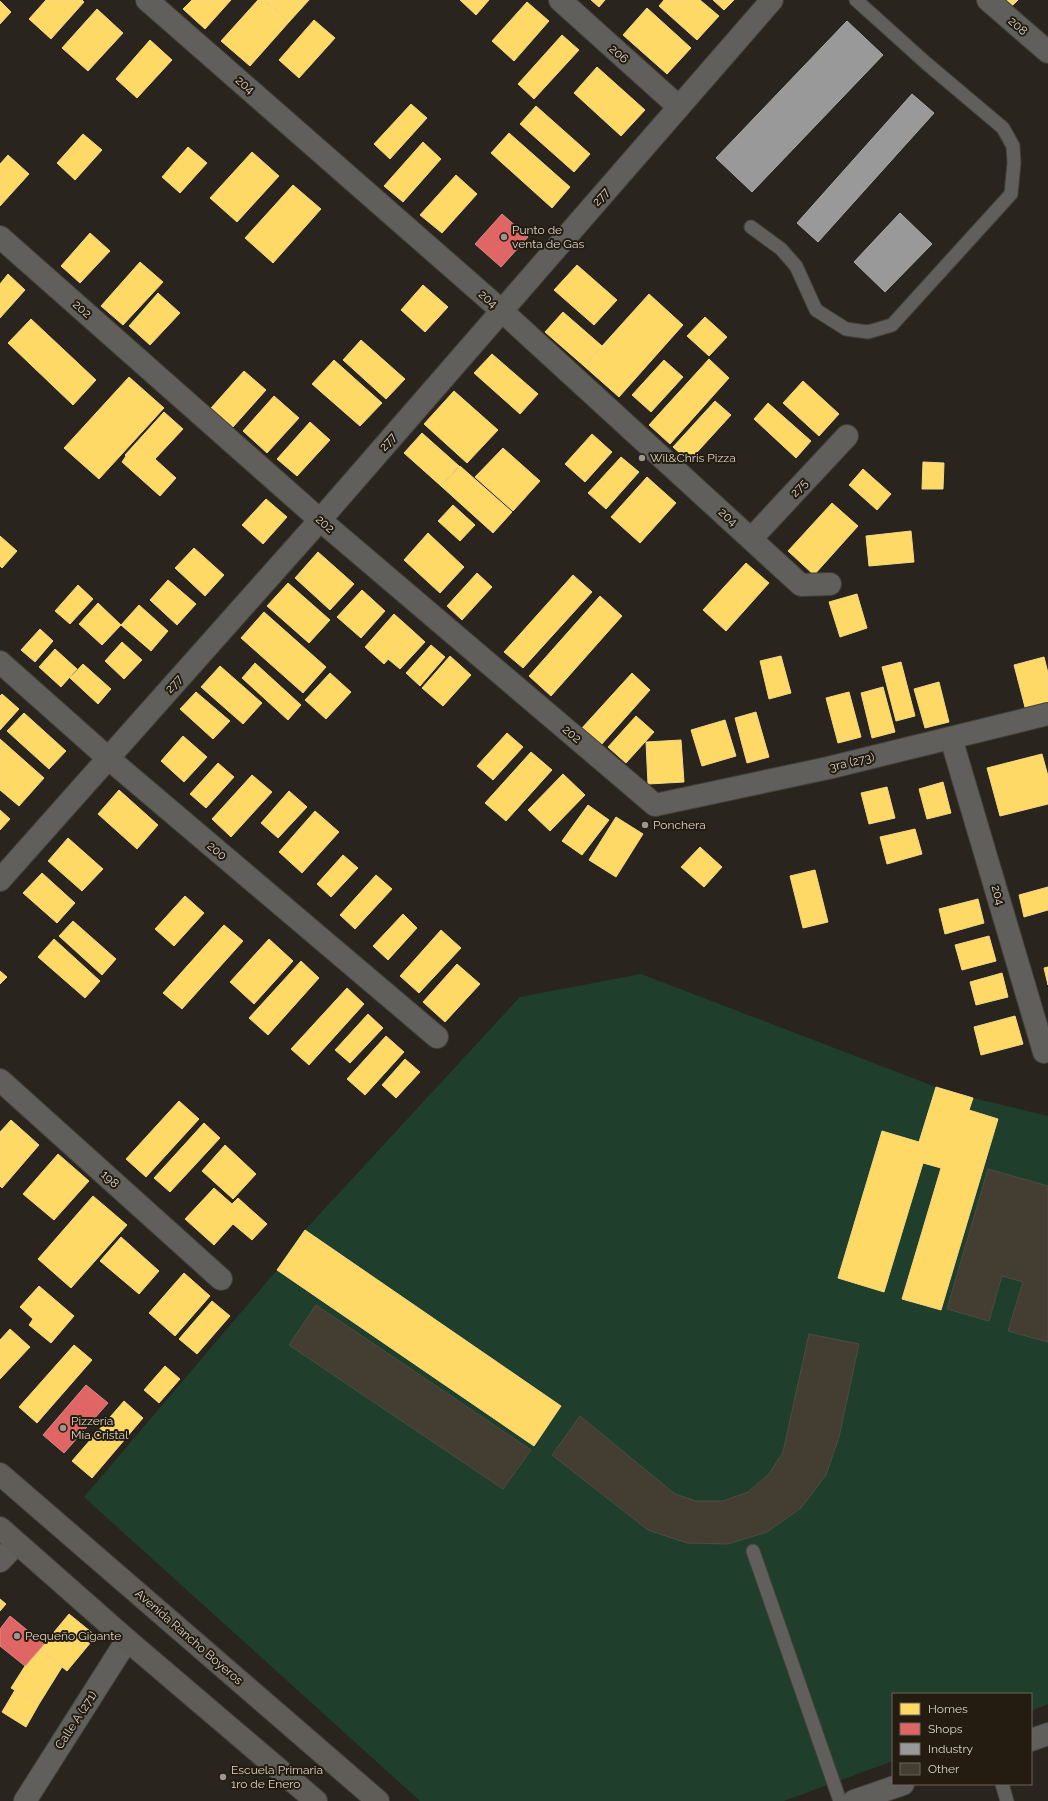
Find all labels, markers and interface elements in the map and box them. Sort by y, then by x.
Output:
street label: 208 [1006,14,1030,38]
street label: 206 [607,42,631,66]
street label: 204 [233,73,258,97]
street label: 277 [589,185,613,209]
place label: Punto de venta de Gas [512,223,584,251]
marker: Punto de venta de Gas [499,232,509,242]
street label: 204 [476,287,501,311]
street label: 202 [70,297,94,321]
street label: 277 [376,430,400,454]
place label: Wil&Chris Pizza [650,451,736,465]
marker: Wil&Chris Pizza [637,453,647,463]
street label: 275 [787,476,811,500]
street label: 204 [716,505,741,529]
street label: 202 [313,512,337,536]
street label: 277 [162,672,186,696]
street label: 202 [560,722,584,746]
street label: 3ra (273) [828,750,876,774]
place label: Ponchera [653,818,706,832]
marker: Ponchera [640,820,650,830]
street label: 200 [204,839,230,863]
street label: 204 [988,883,1008,907]
street label: 198 [98,1167,122,1191]
place label: Pizzería Mía Cristal [71,1414,129,1442]
marker: Pizzería Mía Cristal [58,1423,68,1433]
street label: Avenida Rancho Boyeros [132,1586,246,1688]
place label: Pequeño Gigante [25,1629,121,1643]
marker: Pequeño Gigante [12,1631,22,1641]
street label: Calle A (271) [52,1688,100,1752]
legend [892,1693,1032,1785]
text: Homes [928,1702,968,1716]
text: Shops [928,1722,963,1736]
text: Industry [928,1742,974,1756]
text: Other [928,1762,960,1776]
place label: Escuela Primaria 1ro de Enero [231,1763,323,1791]
marker: Escuela Primaria 1ro de Enero [218,1772,228,1782]

